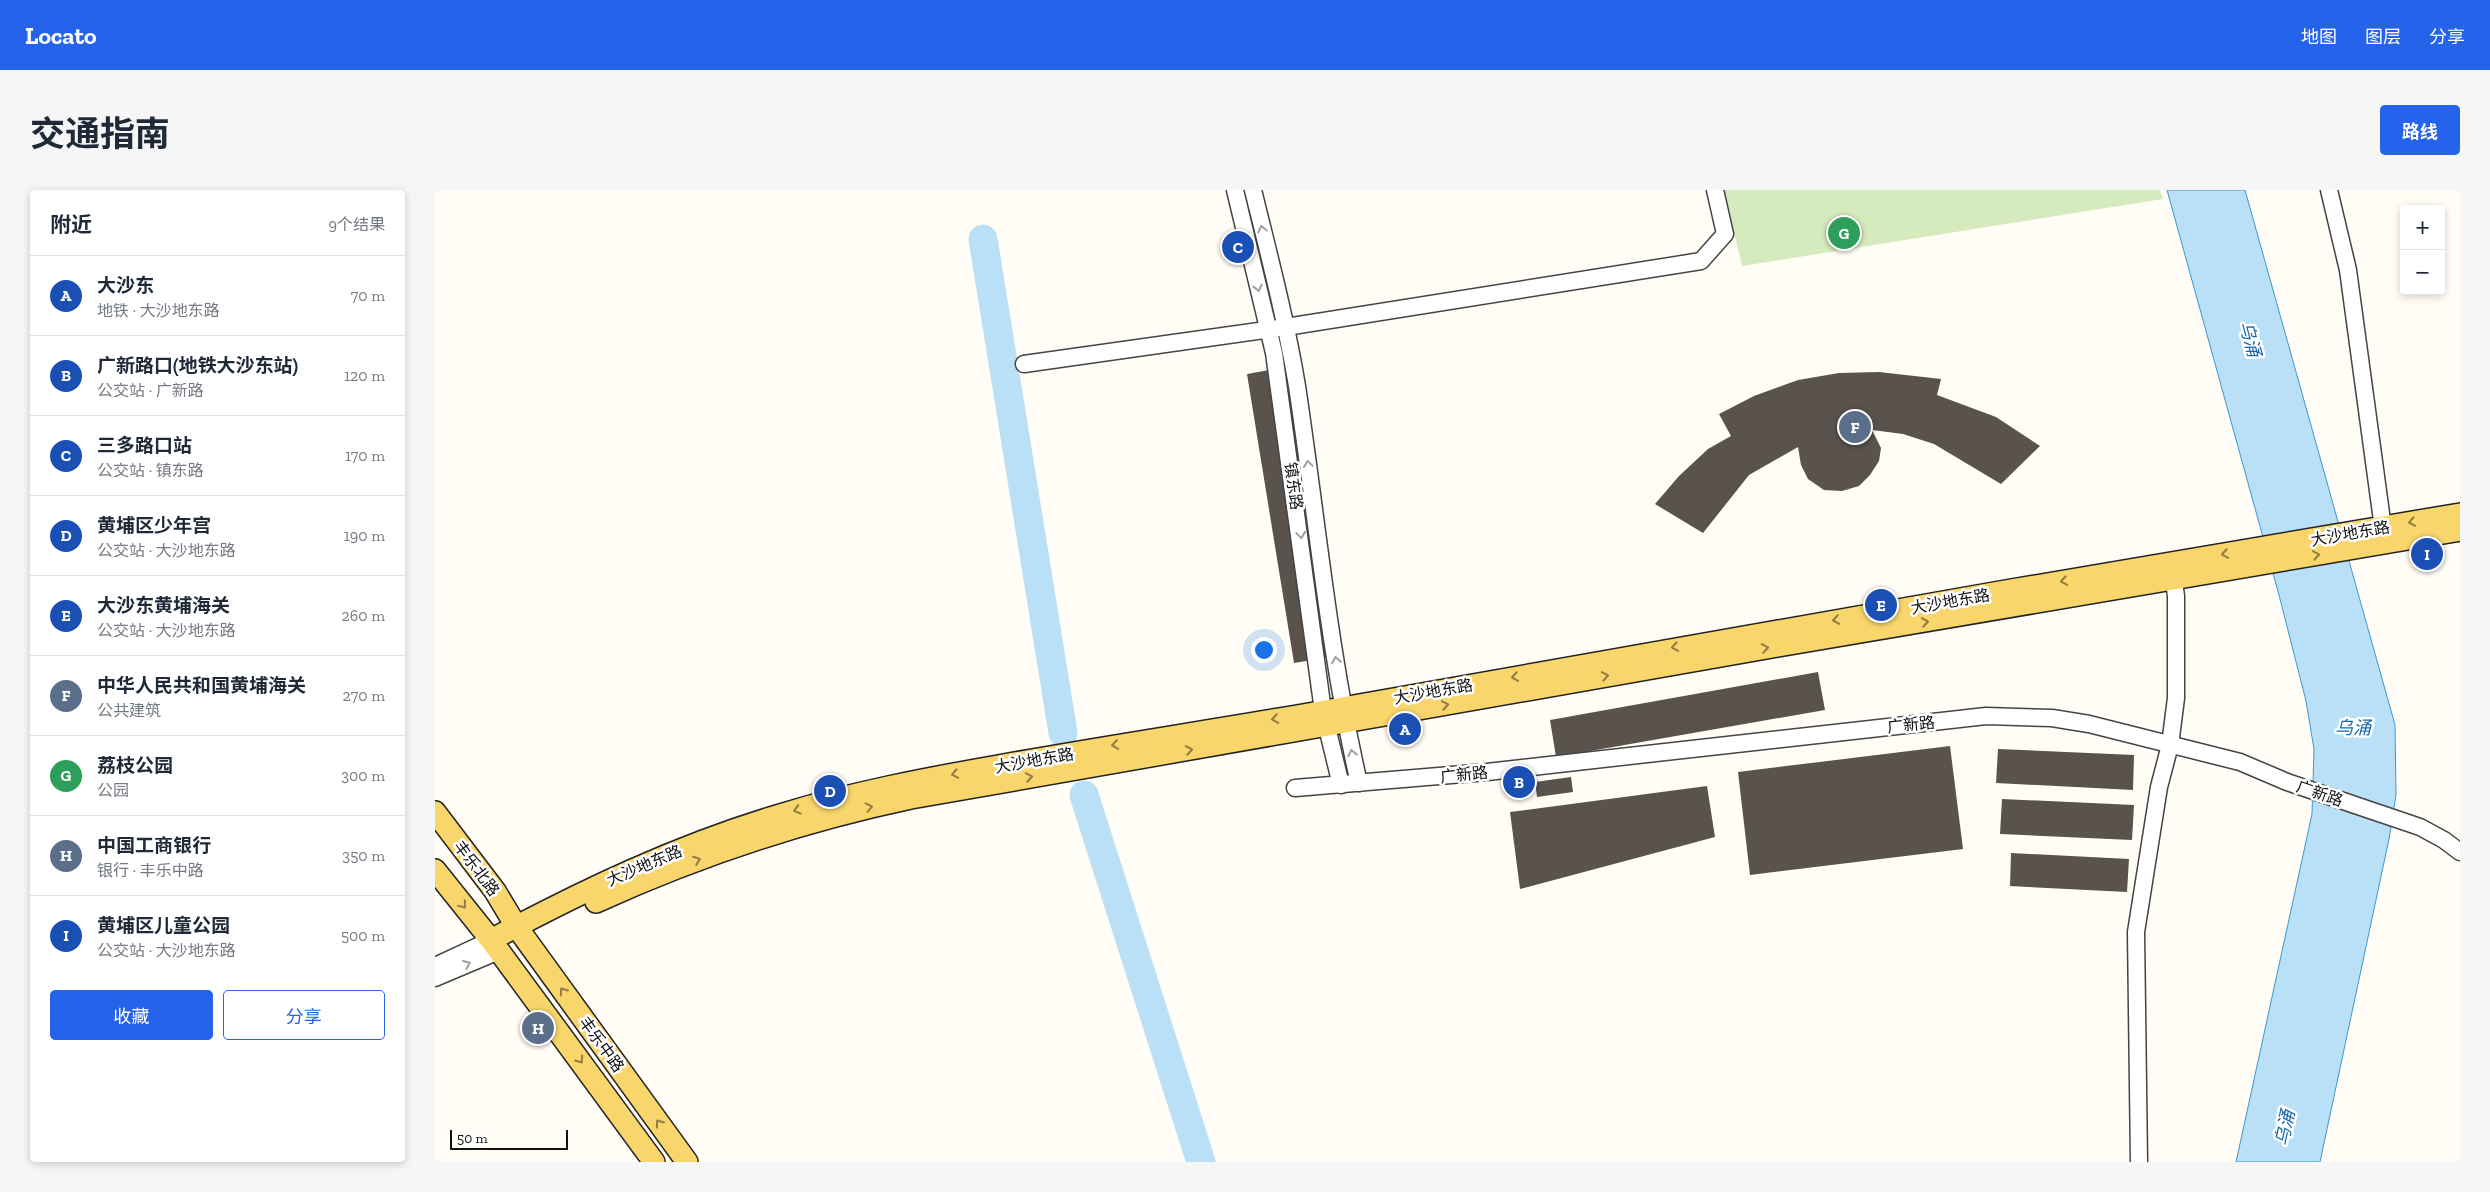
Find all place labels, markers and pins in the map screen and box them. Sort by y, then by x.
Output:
pin: G [1828,214,1860,252]
pin: C [1222,228,1254,266]
pin: F [1839,408,1871,446]
pin: I [2411,535,2443,573]
pin: E [1865,586,1897,624]
pin: A [1389,710,1421,748]
pin: B [1503,763,1535,801]
pin: D [814,772,846,810]
pin: H [522,1009,554,1047]

